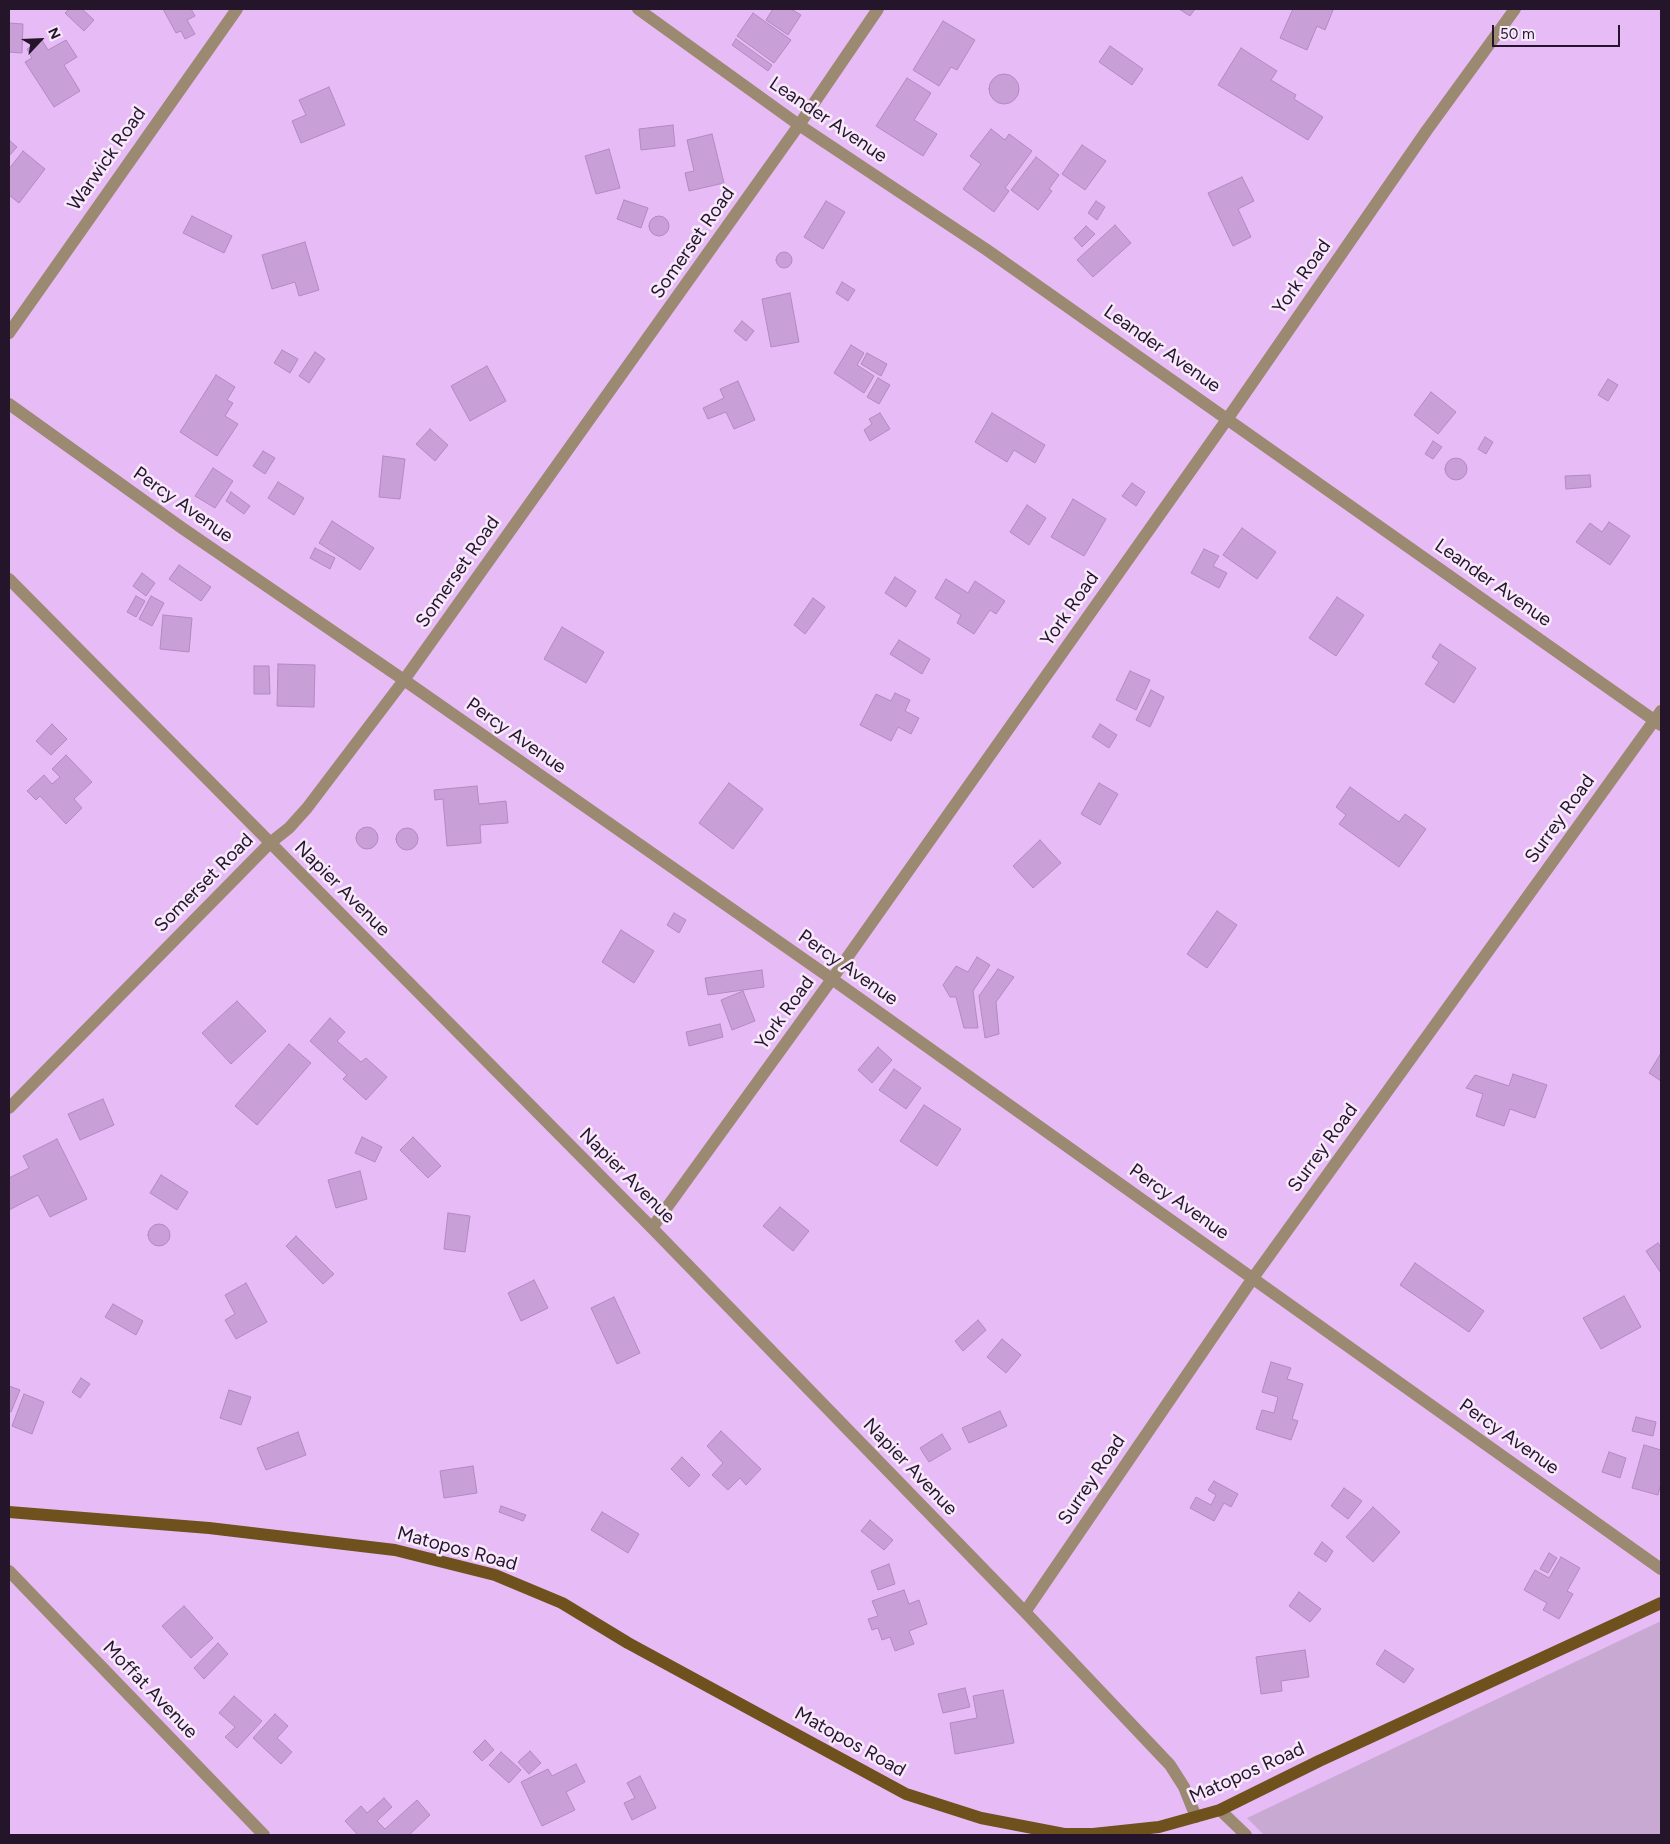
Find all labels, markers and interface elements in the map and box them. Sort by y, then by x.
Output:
north arrow [15,15,65,65]
scale bar [1495,15,1622,47]
text: N [44,25,64,42]
text: 50 m [1500,25,1535,43]
street label: Leander Avenue [765,72,891,168]
street label: Warwick Road [63,103,151,215]
street label: Somerset Road [646,183,740,303]
street label: York Road [1268,235,1336,319]
street label: Leander Avenue [1099,300,1225,398]
street label: Percy Avenue [129,462,237,548]
street label: Somerset Road [411,512,505,632]
street label: Leander Avenue [1430,534,1556,632]
street label: York Road [1036,567,1104,651]
street label: Percy Avenue [462,693,570,779]
street label: Surrey Road [1520,770,1600,868]
street label: Somerset Road [150,829,258,937]
street label: Napier Avenue [289,836,395,942]
street label: Percy Avenue [794,925,902,1011]
street label: York Road [751,972,819,1054]
street label: Surrey Road [1283,1099,1363,1197]
street label: Napier Avenue [574,1123,680,1229]
street label: Percy Avenue [1125,1159,1233,1245]
street label: Percy Avenue [1455,1394,1563,1480]
street label: Napier Avenue [858,1414,962,1520]
street label: Surrey Road [1054,1431,1130,1529]
street label: Matopos Road [394,1522,520,1576]
street label: Moffat Avenue [98,1636,202,1744]
street label: Matopos Road [790,1702,910,1782]
street label: Matopos Road [1186,1737,1308,1809]

